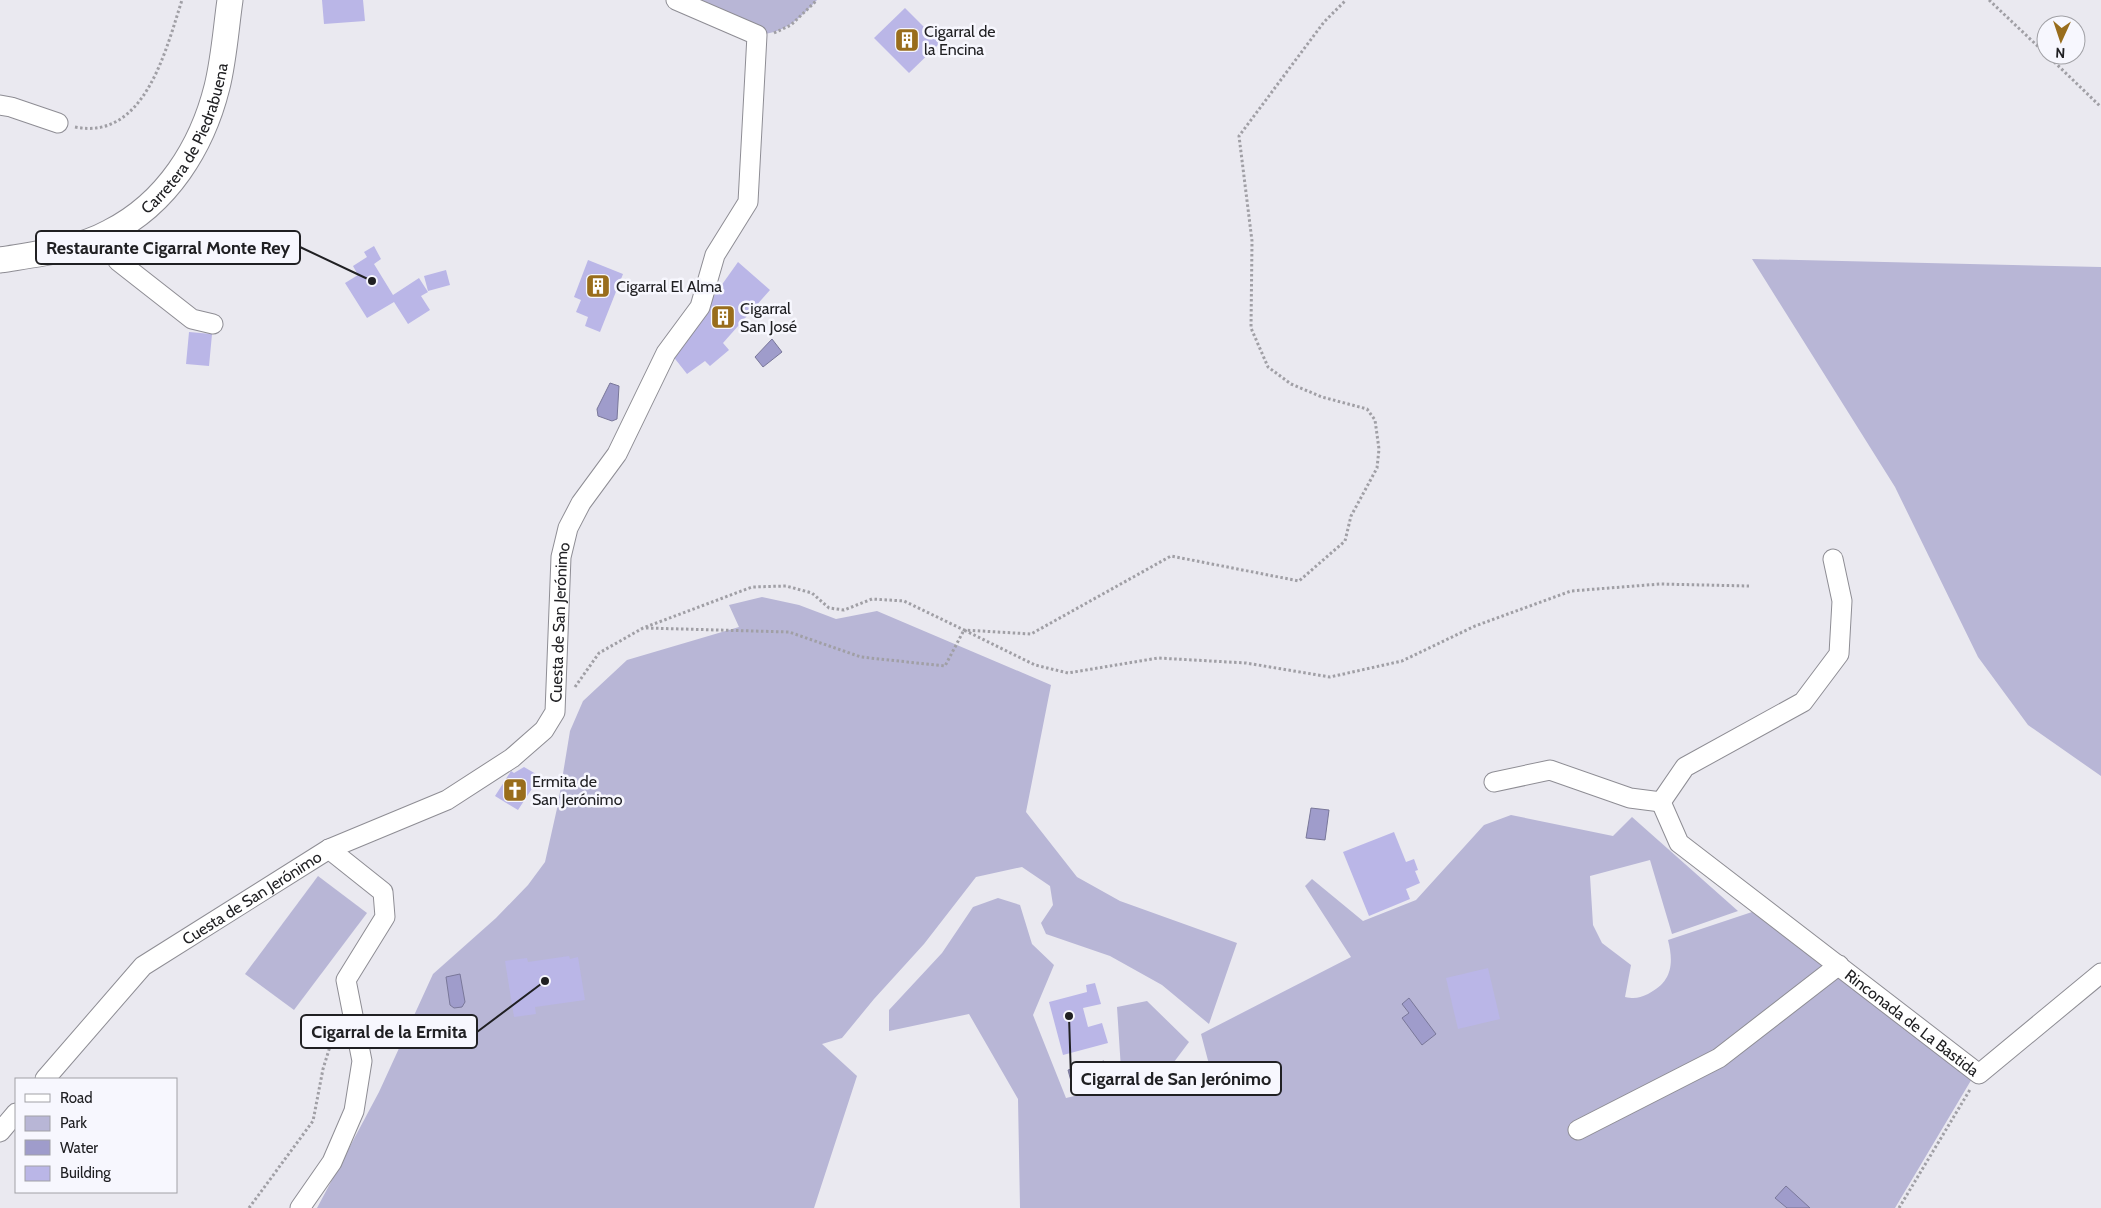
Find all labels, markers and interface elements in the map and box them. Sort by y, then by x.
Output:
north arrow [2036,15,2086,65]
place label: Cigarral de la Encina [924,22,996,59]
building icon: Cigarral de la Encina [894,27,920,53]
text: N [2055,44,2066,62]
street label: Carretera de Piedrabuena [137,61,231,217]
callout: Restaurante Cigarral Monte Rey [36,231,300,264]
text: Restaurante Cigarral Monte Rey [46,237,290,259]
building icon: Cigarral El Alma [585,273,611,299]
place label: Cigarral El Alma [616,277,722,296]
place label: Cigarral San José [740,299,797,336]
building icon: Cigarral San José [710,304,736,330]
street label: Cuesta de San Jerónimo [546,540,574,703]
place label: Ermita de San Jerónimo [532,772,623,809]
church icon: Ermita de San Jerónimo [502,777,528,803]
street label: Cuesta de San Jerónimo [179,847,325,948]
street label: Rinconada de La Bastida [1841,965,1983,1080]
callout: Cigarral de la Ermita [301,1015,477,1048]
text: Cigarral de la Ermita [311,1021,467,1043]
callout: Cigarral de San Jerónimo [1071,1062,1281,1095]
text: Cigarral de San Jerónimo [1081,1068,1271,1090]
legend [15,1078,178,1193]
text: Road [60,1089,93,1107]
text: Park [60,1114,87,1132]
text: Water [60,1139,98,1157]
text: Building [60,1164,111,1182]

